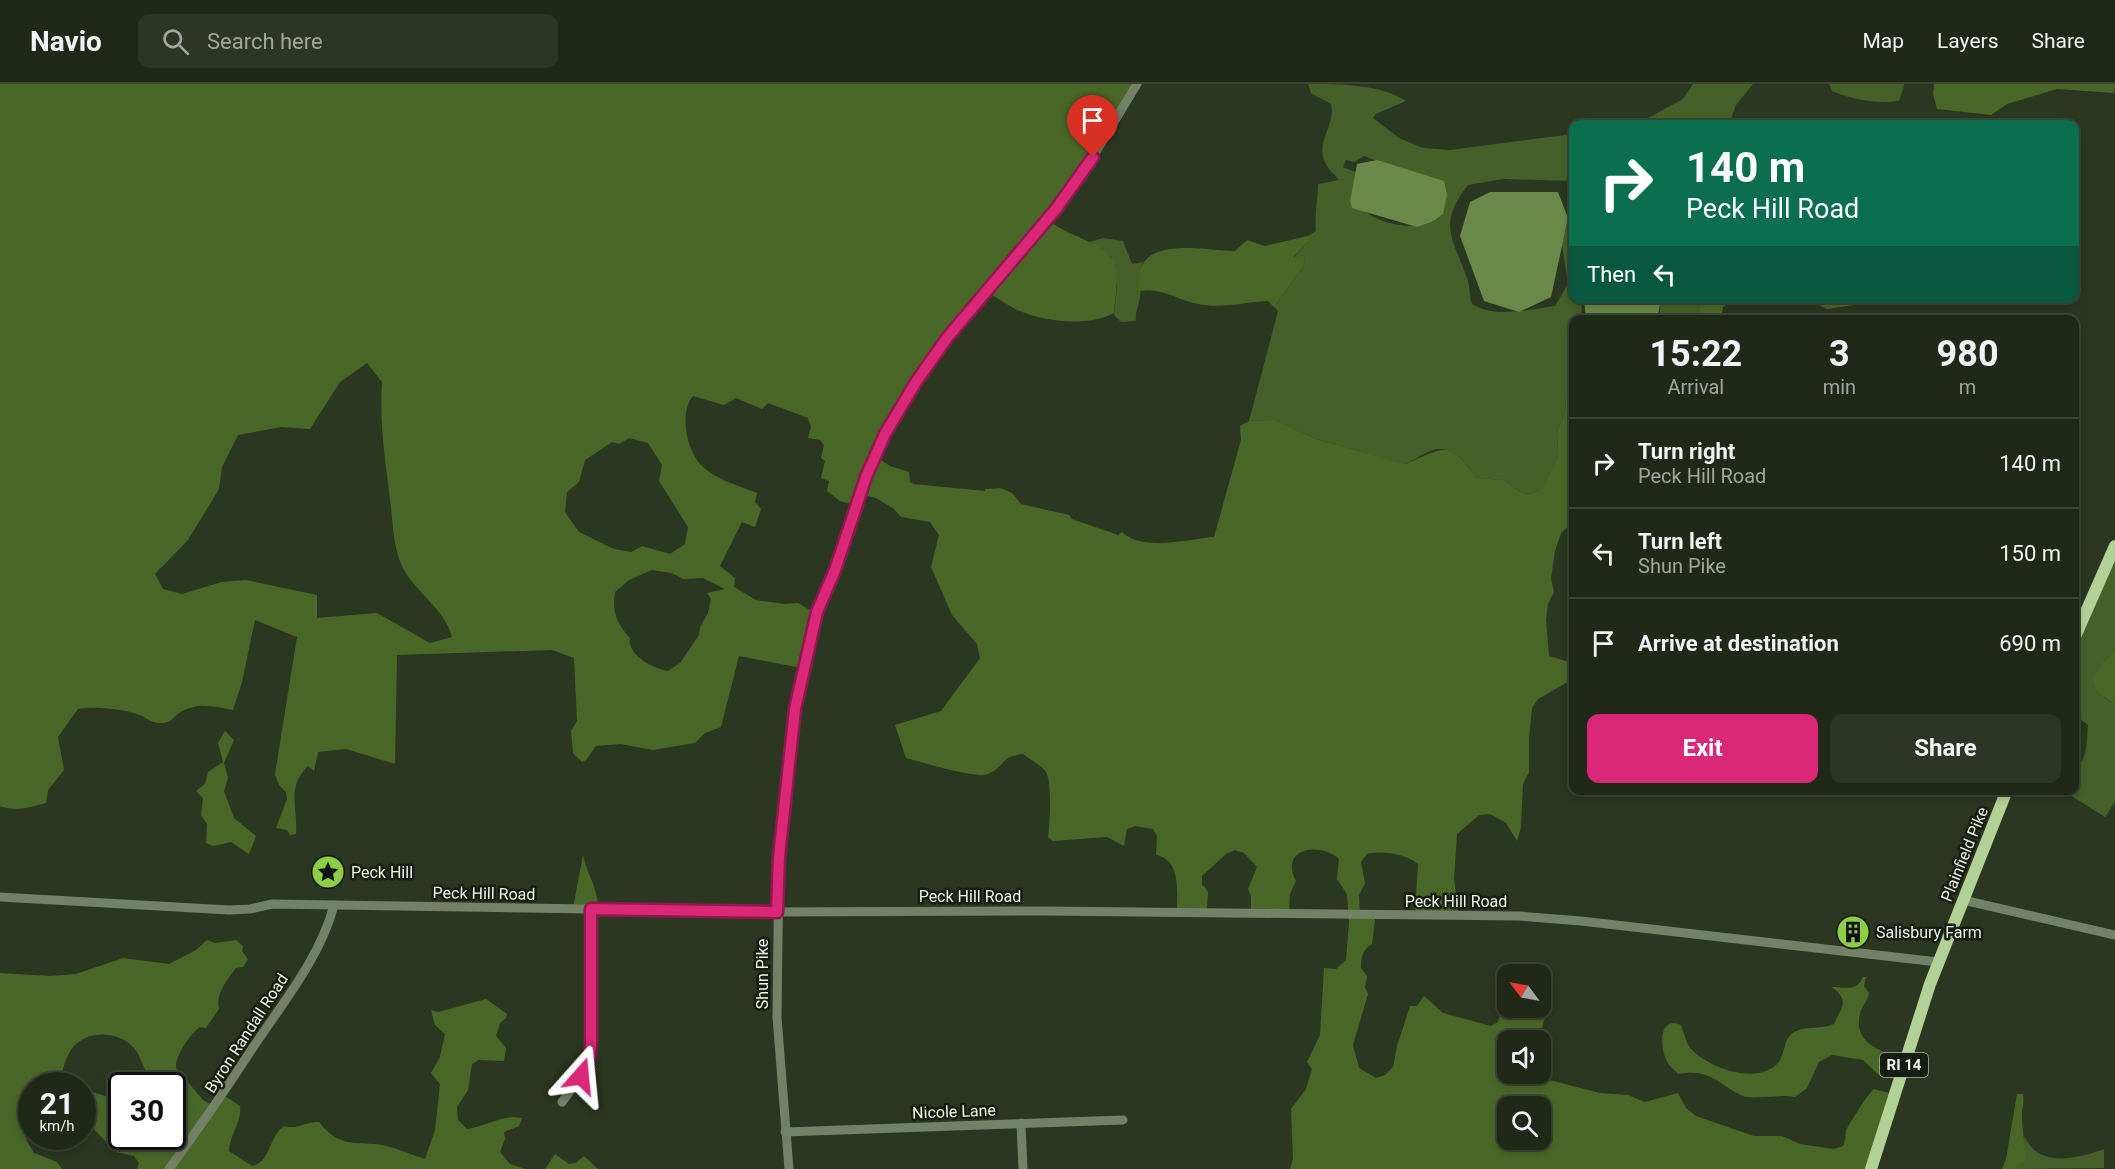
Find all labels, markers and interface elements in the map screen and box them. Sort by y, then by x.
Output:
search box [138,14,558,68]
text: Navio [30,25,102,58]
icon: search [159,25,192,58]
text: Search here [207,29,323,54]
text: Map [1862,29,1904,53]
text: Layers [1937,29,1998,53]
text: Share [2031,29,2085,53]
pin [1067,95,1118,157]
icon: arrive [1076,104,1109,137]
text: 140 m [1686,143,1805,192]
icon: right [1587,144,1665,222]
text: Peck Hill Road [1686,193,1859,225]
icon: left [1648,258,1681,291]
text: Then [1587,262,1636,287]
text: 15:22 [1649,333,1742,375]
text: 3 [1829,333,1850,375]
text: 980 [1937,333,1999,375]
text: Arrival [1667,375,1724,399]
text: min [1823,375,1856,399]
text: m [1959,375,1976,399]
text: Turn right [1638,439,1735,464]
icon: right [1587,447,1620,480]
text: 140 m [1999,451,2061,476]
text: Peck Hill Road [1638,464,1766,488]
text: Turn left [1638,529,1722,554]
icon: left [1587,537,1620,570]
text: 150 m [1999,541,2061,566]
text: Shun Pike [1638,554,1726,578]
icon: arrive [1587,627,1620,660]
text: Arrive at destination [1638,631,1839,656]
text: 690 m [1999,631,2061,656]
button: Exit [1587,714,1818,783]
button: Share [1830,714,2061,783]
street label: Plainfield Pike [1937,804,1992,904]
place icon: Peck Hill [310,854,346,890]
place label: Peck Hill [351,863,413,882]
street label: Peck Hill Road [432,883,536,904]
street label: Peck Hill Road [919,887,1021,906]
street label: Peck Hill Road [1405,892,1507,911]
building icon: Salisbury Farm [1835,914,1871,950]
place label: Salisbury Farm [1876,923,1982,942]
street label: Shun Pike [753,939,772,1009]
north arrow [1497,964,1551,1018]
map controls [1497,964,1551,1150]
street label: Byron Randall Road [201,970,292,1096]
button: sound [1497,1030,1551,1084]
position arrow [549,1044,613,1108]
road number: RI 14 [1880,1053,1928,1077]
speed limit sign: 30 [108,1072,186,1150]
text: 21 [40,1086,74,1121]
button: search [1497,1096,1551,1150]
street label: Nicole Lane [912,1101,996,1122]
text: km/h [39,1117,75,1135]

